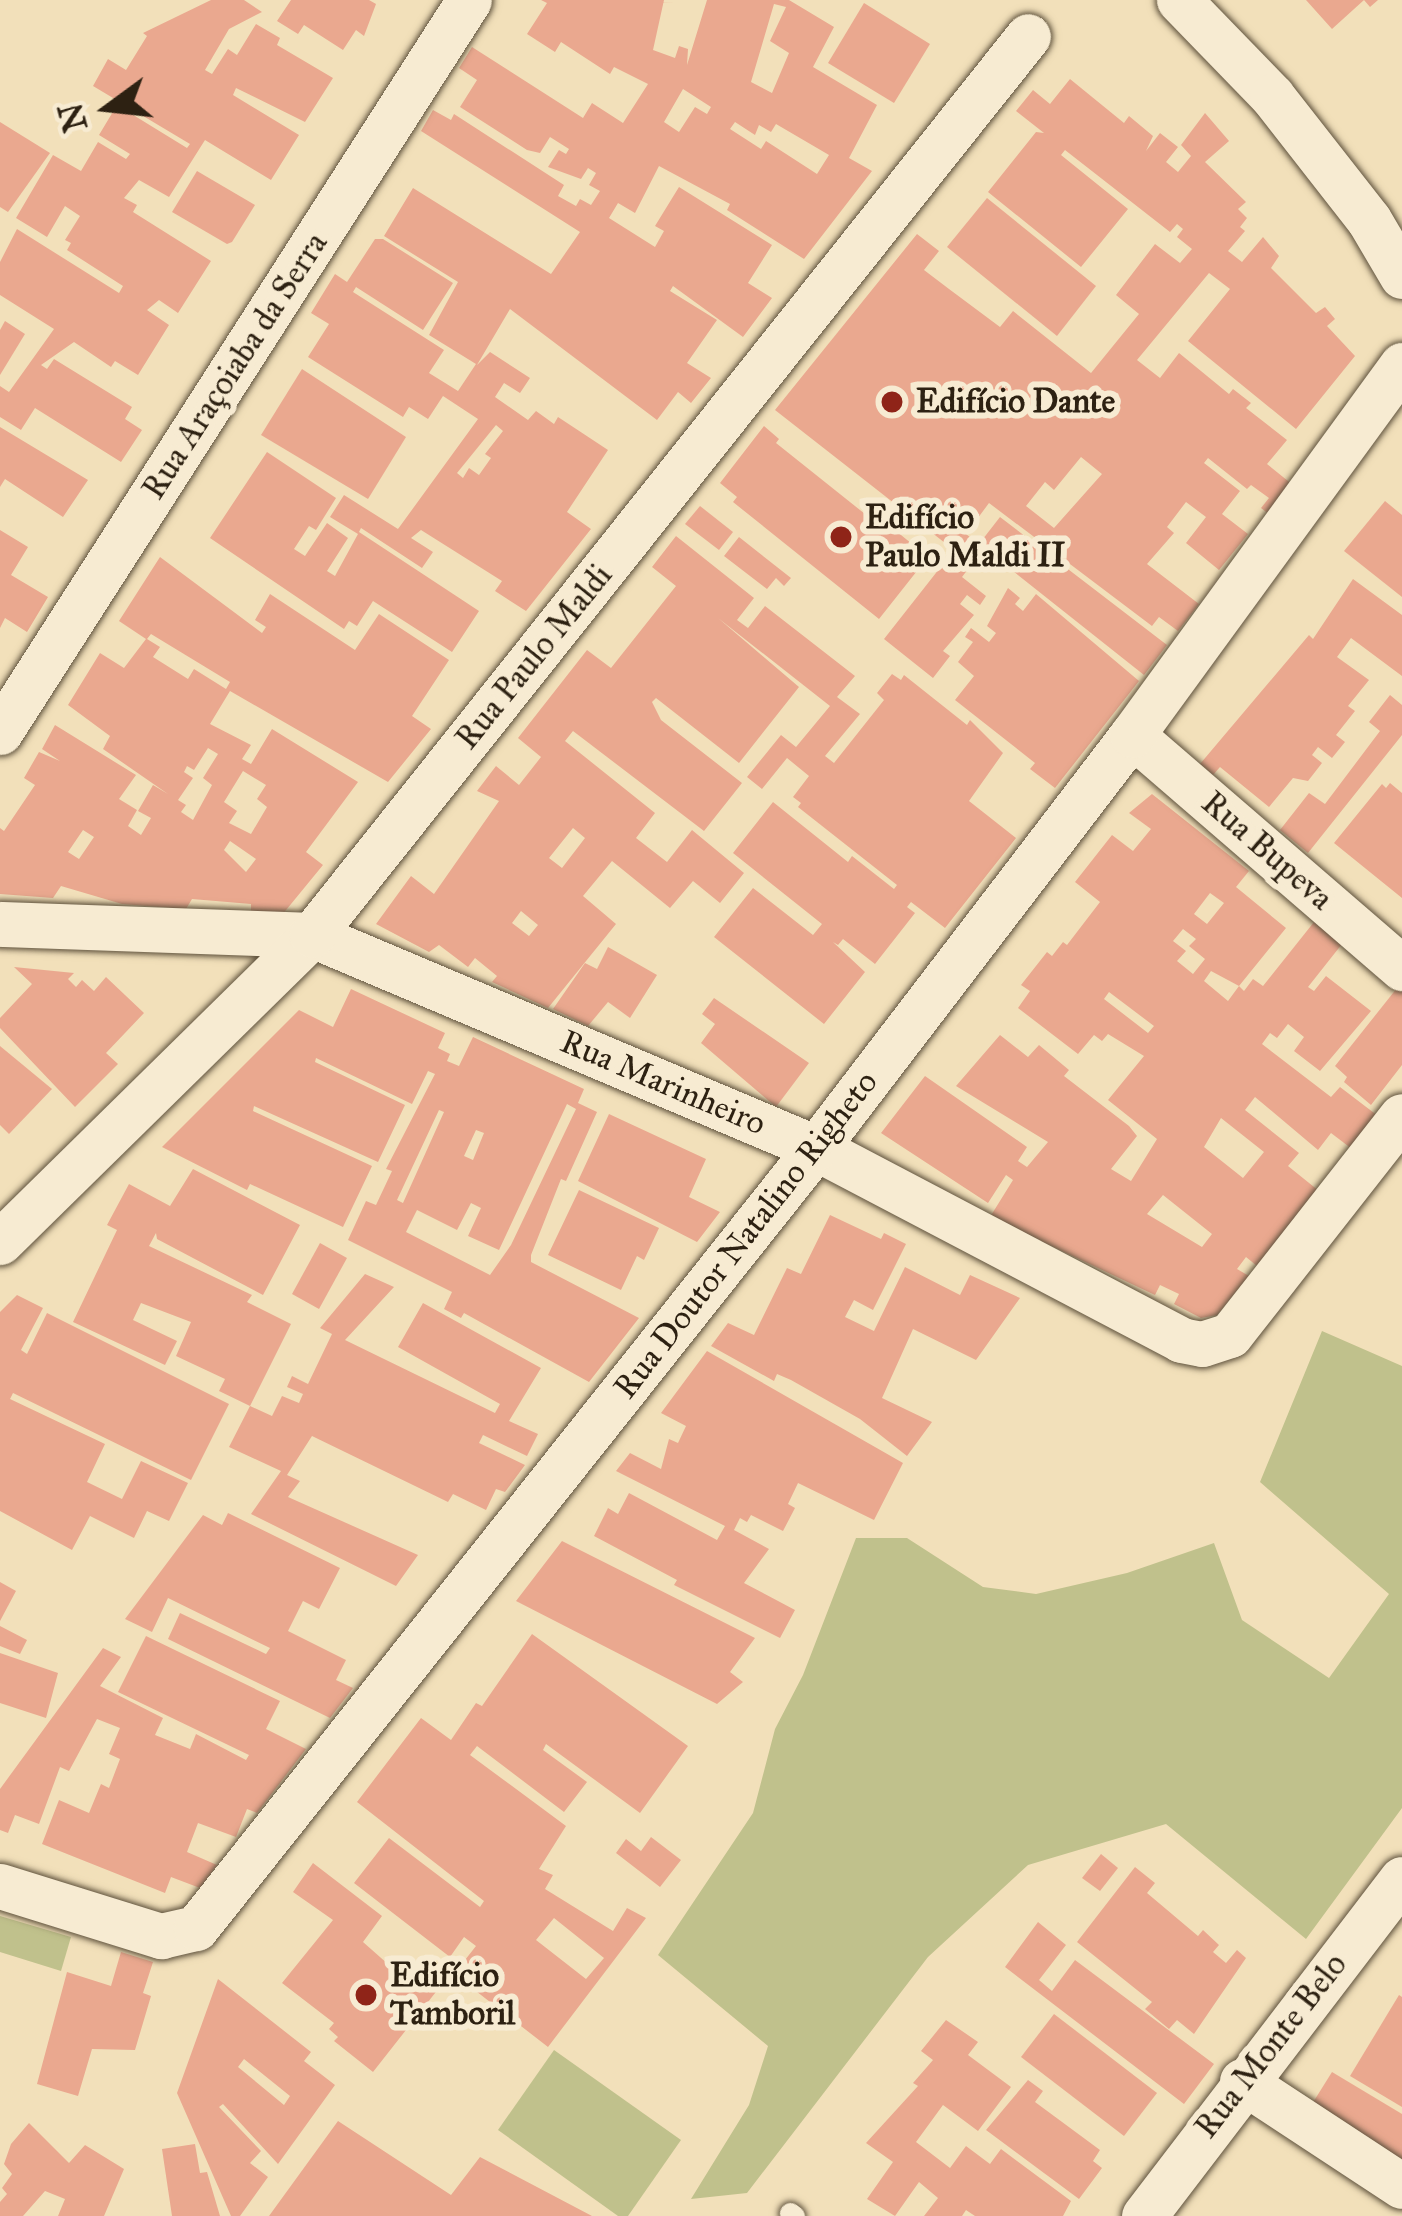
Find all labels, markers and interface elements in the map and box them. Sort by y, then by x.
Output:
north arrow [48,48,168,168]
text: N [50,99,96,136]
street label: Rua Araçoiaba da Serra [134,225,336,507]
place label: Edifício Dante [916,382,1115,422]
marker: Edifício Dante [879,389,905,415]
place label: Edifício Paulo Maldi II [865,498,1065,576]
marker: Edifício Paulo Maldi II [828,524,854,550]
street label: Rua Paulo Maldi [447,557,621,757]
street label: Rua Bupeva [1193,783,1341,919]
street label: Rua Marinheiro [554,1022,772,1144]
street label: Rua Doutor Natalino Righeto [606,1063,886,1407]
street label: Rua Monte Belo [1187,1946,1355,2146]
place label: Edifício Tamboril [390,1956,515,2034]
marker: Edifício Tamboril [353,1982,379,2008]

